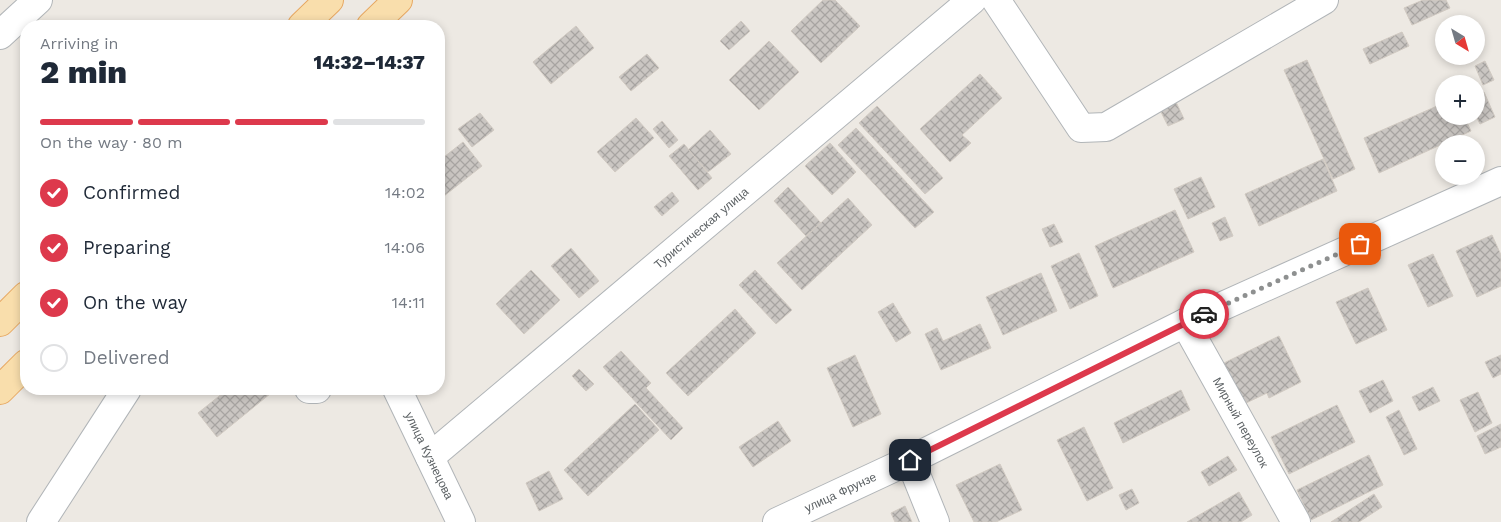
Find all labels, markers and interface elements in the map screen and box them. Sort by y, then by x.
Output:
north arrow [1435,15,1485,65]
map controls [1435,15,1485,185]
text: Arriving in [40,34,118,53]
text: 14:32–14:37 [313,51,425,74]
text: 2 min [40,53,127,91]
button: + [1435,75,1485,125]
text: On the way · 80 m [40,133,183,152]
button: − [1435,135,1485,185]
icon: check [40,179,68,207]
text: Confirmed [83,181,180,204]
text: 14:02 [385,183,425,202]
street label: Туристическая улица [651,184,752,272]
pin [1339,223,1381,265]
icon: bag [1346,230,1374,258]
icon: check [40,234,68,262]
text: Preparing [83,236,170,259]
text: 14:06 [385,238,425,257]
icon: check [40,289,68,317]
courier [1179,289,1229,339]
text: On the way [83,291,187,314]
text: 14:11 [392,293,425,312]
icon: car [1190,300,1218,328]
text: Delivered [83,346,170,369]
street label: Мирный переулок [1210,375,1272,471]
street label: улица Кузнецова [402,410,456,502]
pin [889,439,931,481]
icon: home [896,446,924,474]
street label: улица Фрунзе [802,470,879,515]

